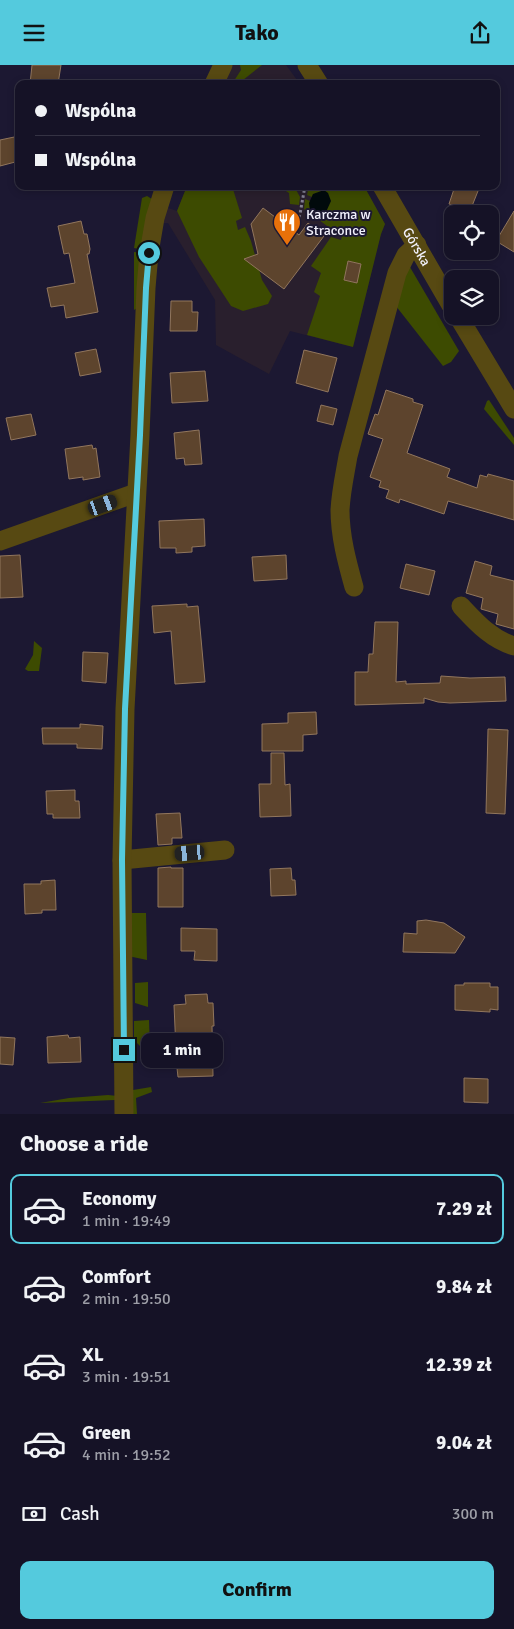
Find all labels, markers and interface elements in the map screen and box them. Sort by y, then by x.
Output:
icon: menu [20,19,48,47]
text: Tako [235,19,279,46]
icon: share [466,19,494,47]
text: Wspólna [65,99,136,123]
text: Wspólna [65,148,136,172]
map controls [444,205,499,325]
button: locate [444,205,499,260]
place label: Karczma w Straconce [306,206,371,239]
restaurant icon: Karczma w Straconce [272,207,302,246]
street label: Górska [399,225,434,269]
route start [138,242,160,264]
button: layers [444,270,499,325]
car [86,493,119,517]
car [174,844,205,862]
callout: 1 min [142,1033,224,1067]
route end [113,1039,135,1061]
text: 1 min [163,1040,201,1060]
text: Choose a ride [20,1130,148,1157]
icon: car [22,1187,67,1232]
text: Economy [82,1187,156,1211]
text: 7.29 zł [436,1197,492,1221]
text: 1 min · 19:49 [82,1211,171,1231]
icon: car [22,1265,67,1310]
text: Comfort [82,1265,151,1289]
text: 9.84 zł [436,1275,492,1299]
text: 2 min · 19:50 [82,1289,171,1309]
icon: car [22,1343,67,1388]
text: XL [82,1343,104,1367]
text: 12.39 zł [426,1353,492,1377]
text: 3 min · 19:51 [82,1367,171,1387]
icon: car [22,1421,67,1466]
text: Green [82,1421,131,1445]
text: 9.04 zł [436,1431,492,1455]
text: 4 min · 19:52 [82,1445,171,1465]
icon: cash [20,1500,48,1528]
text: Cash [60,1502,100,1526]
text: 300 m [452,1504,494,1524]
button: Confirm [20,1561,494,1619]

